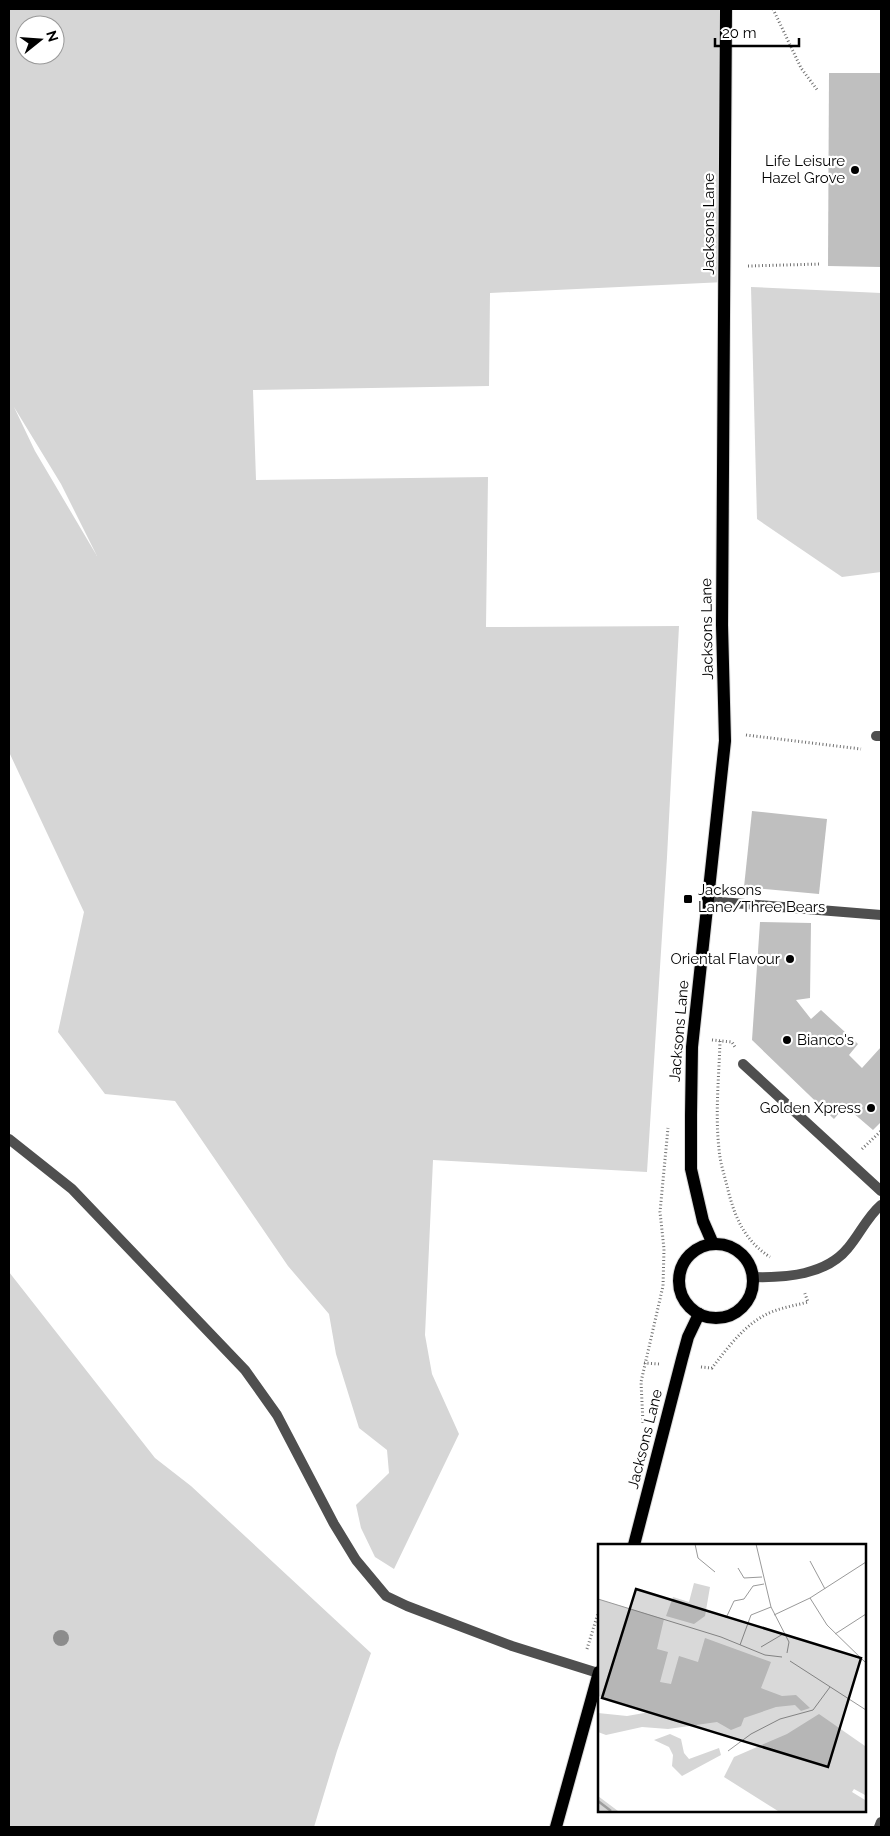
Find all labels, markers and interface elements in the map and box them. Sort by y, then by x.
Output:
north arrow [15,15,65,65]
scale bar [715,15,799,47]
text: 20 m [722,24,757,42]
text: N [43,29,62,44]
place label: Life Leisure Hazel Grove [761,152,845,187]
marker: Life Leisure Hazel Grove [849,164,861,176]
street label: Jacksons Lane [700,173,718,275]
street label: Jacksons Lane [697,578,717,680]
place label: Jacksons Lane/Three Bears [698,881,825,916]
marker: Jacksons Lane/Three Bears [682,893,694,905]
place label: Oriental Flavour [670,950,781,968]
marker: Oriental Flavour [784,953,796,965]
street label: Jacksons Lane [666,979,692,1083]
place label: Bianco's [797,1031,854,1049]
marker: Bianco's [781,1034,793,1046]
place label: Golden Xpress [760,1099,861,1117]
marker: Golden Xpress [865,1102,877,1114]
street label: Jacksons Lane [624,1387,666,1491]
inset map [598,1544,865,1811]

